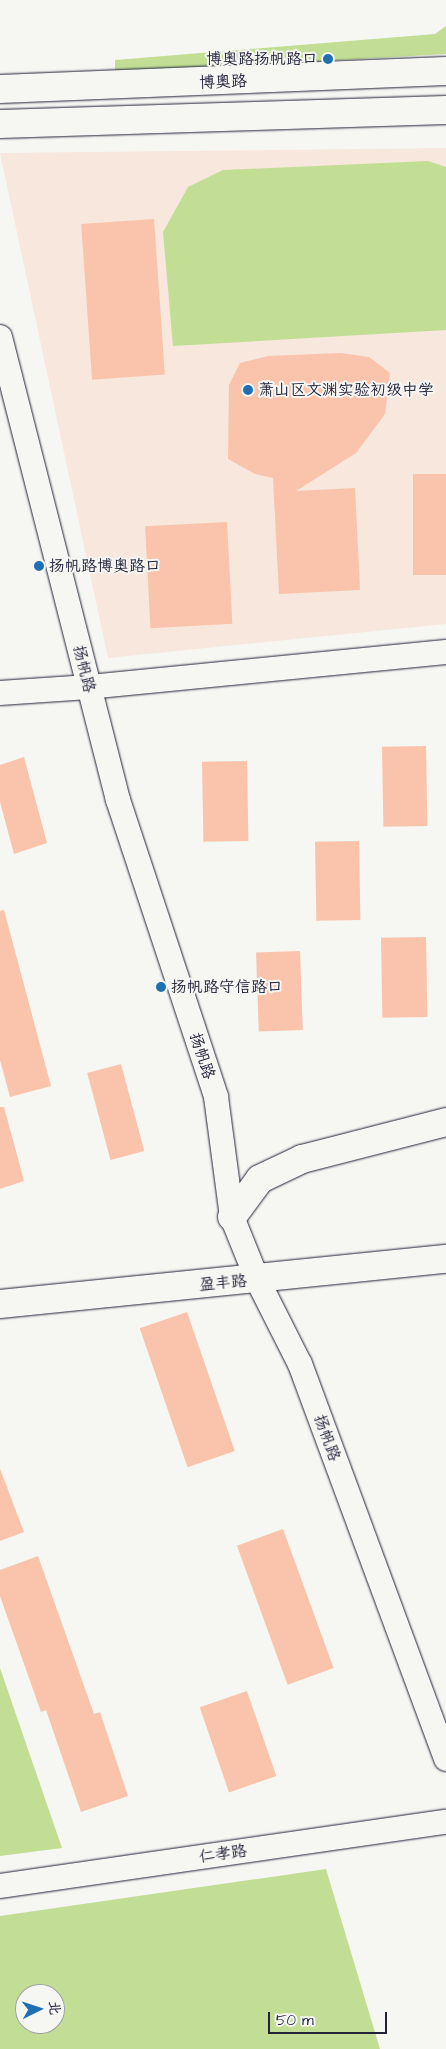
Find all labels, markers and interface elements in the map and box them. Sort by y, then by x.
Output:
place label: 博奥路扬帆路口 [206,49,318,69]
marker: 博奥路扬帆路口 [322,53,334,65]
street label: 博奥路 [199,72,247,92]
place label: 萧山区文渊实验初级中学 [258,380,434,400]
marker: 萧山区文渊实验初级中学 [242,384,254,396]
place label: 扬帆路博奥路口 [49,556,161,576]
marker: 扬帆路博奥路口 [33,560,45,572]
street label: 扬帆路 [69,643,99,695]
place label: 扬帆路守信路口 [171,977,283,997]
marker: 扬帆路守信路口 [155,981,167,993]
street label: 扬帆路 [185,1030,219,1082]
street label: 盈丰路 [198,1271,248,1295]
street label: 扬帆路 [310,1412,344,1464]
street label: 仁孝路 [198,1841,248,1867]
north arrow [15,1984,65,2034]
text: 北 [44,2000,64,2016]
scale bar [271,2002,390,2034]
text: 50 m [276,2010,314,2031]

